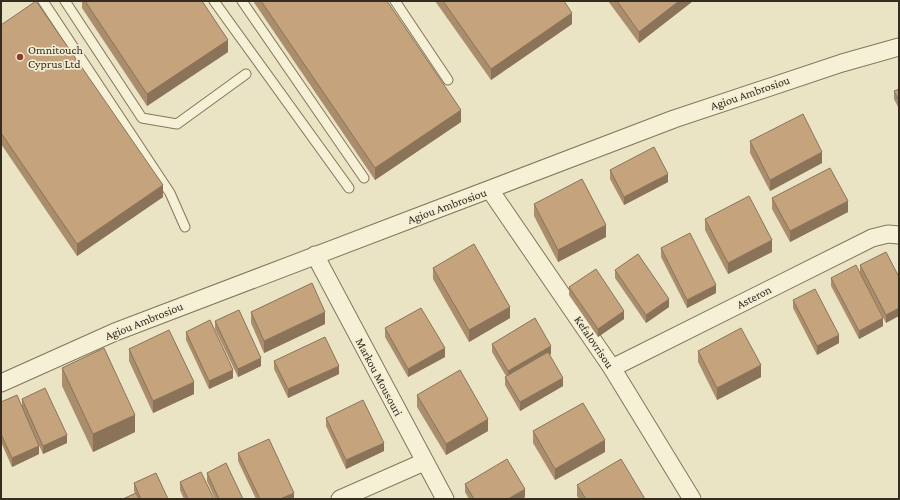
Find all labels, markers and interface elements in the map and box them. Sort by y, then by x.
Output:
place label: Omnitouch Cyprus Ltd [28,43,83,71]
marker: Omnitouch Cyprus Ltd [15,52,25,62]
street label: Agiou Ambrosiou [708,73,792,113]
street label: Agiou Ambrosiou [406,185,489,227]
street label: Asteron [734,282,774,312]
street label: Agiou Ambrosiou [103,299,186,343]
street label: Kefalovrisou [571,313,617,371]
street label: Markou Mousouri [352,335,406,419]

